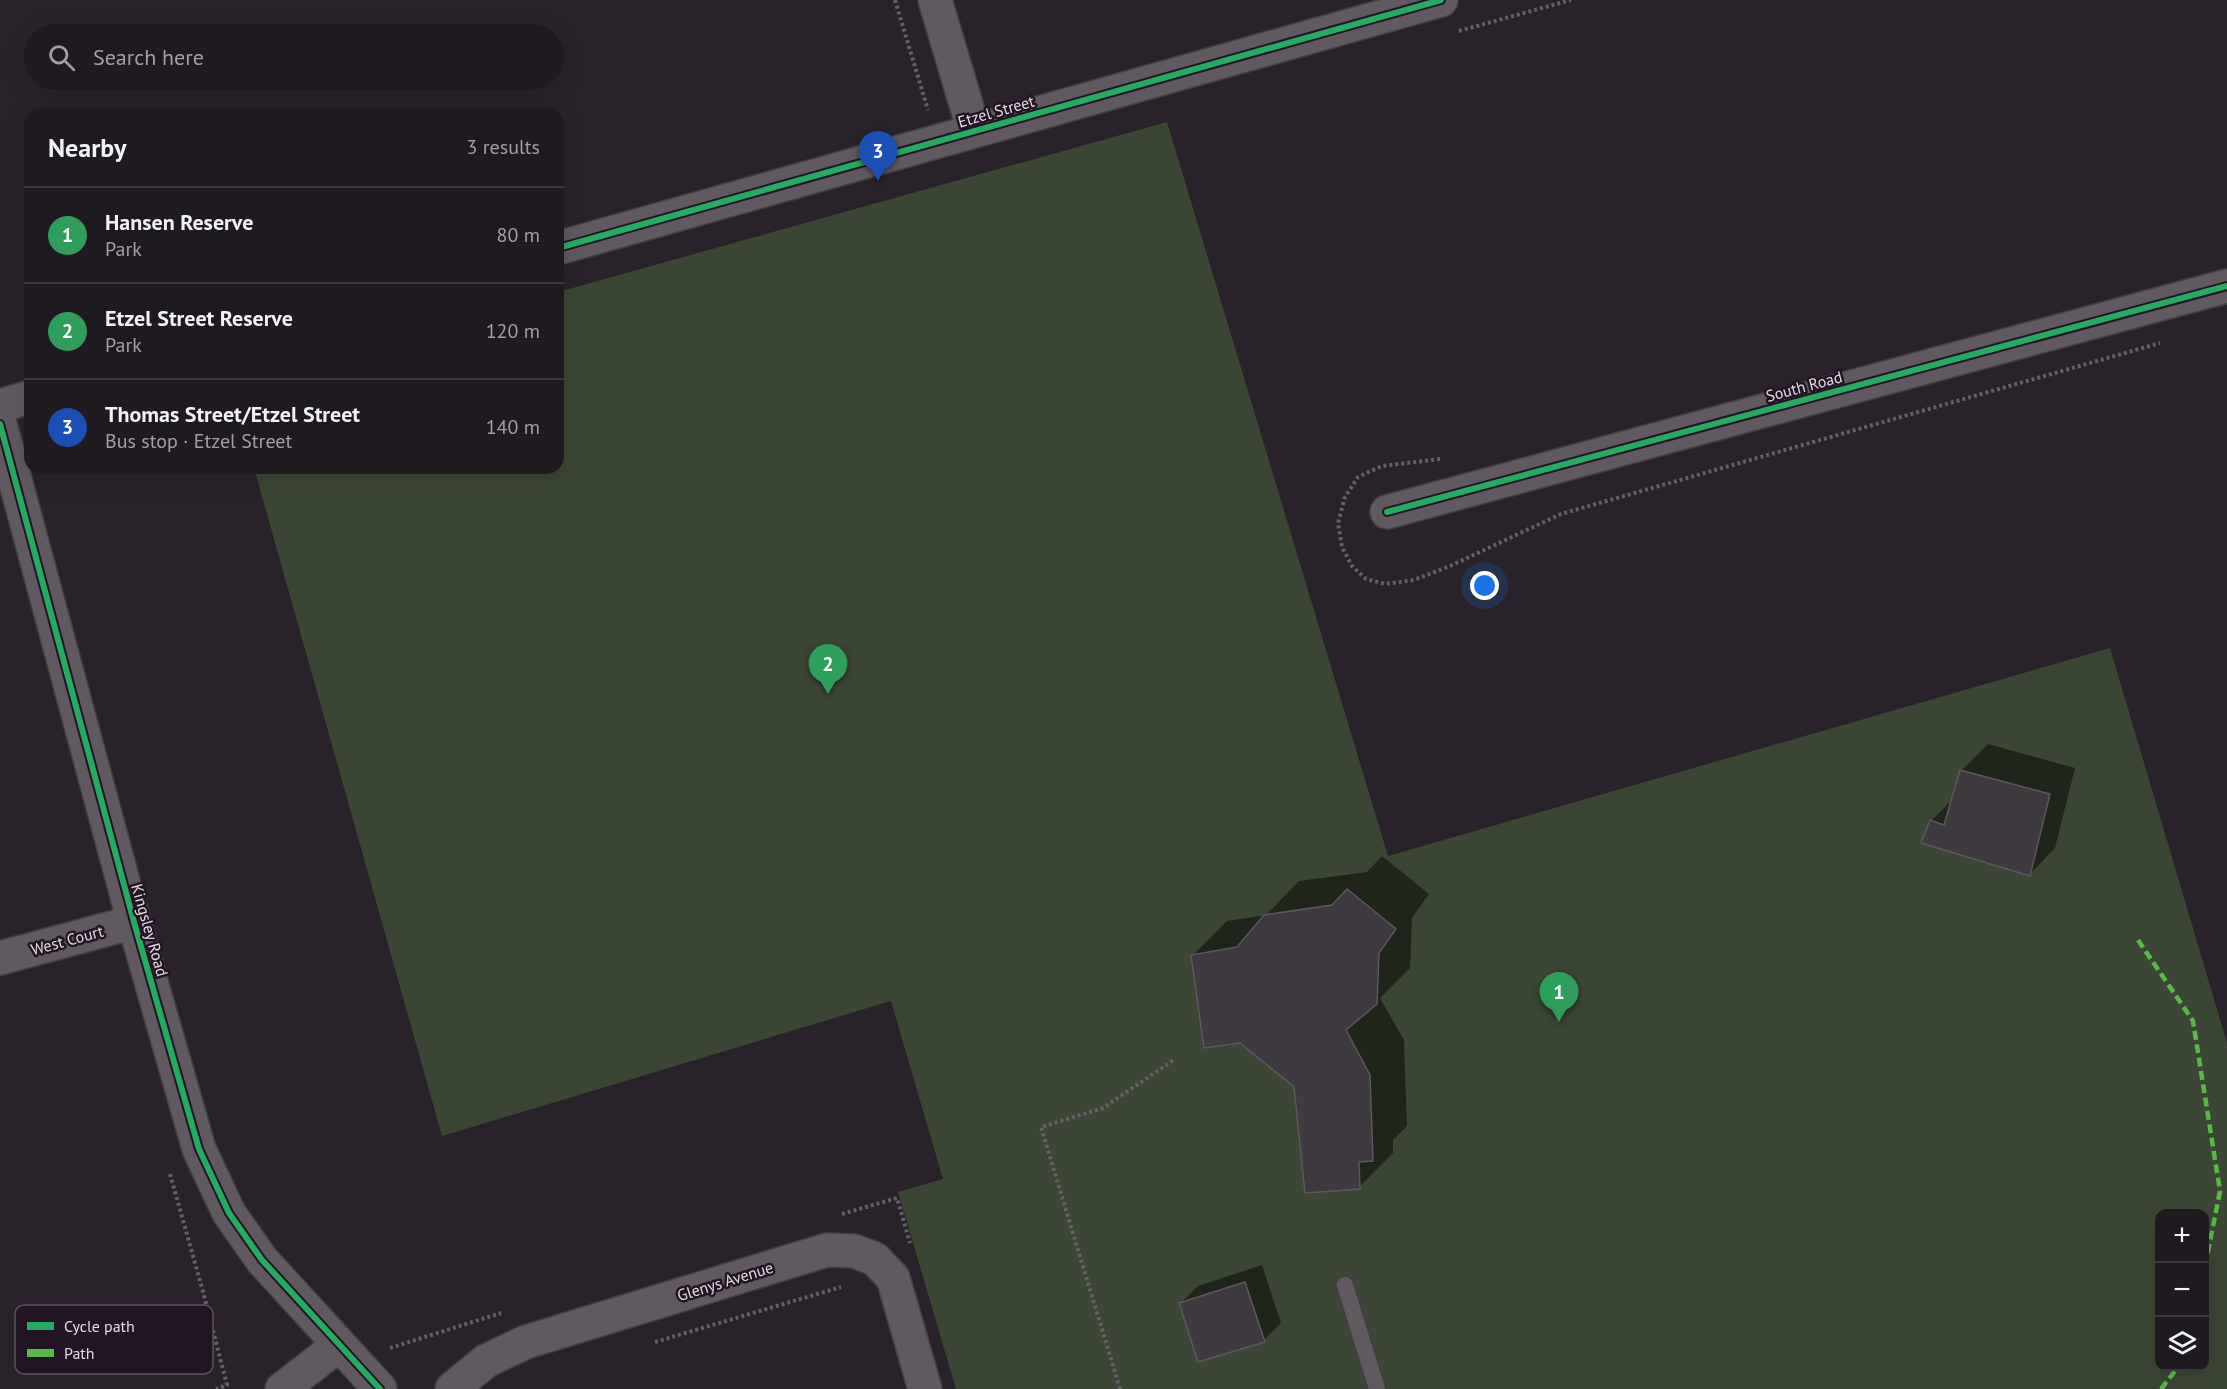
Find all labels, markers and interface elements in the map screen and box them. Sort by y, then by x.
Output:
search box [24,24,564,90]
icon: search [45,41,78,74]
text: Search here [93,43,204,71]
street label: Etzel Street [955,90,1037,131]
text: Nearby [48,131,126,164]
pin: 3 [858,132,898,181]
text: 3 results [467,134,540,160]
text: Hansen Reserve [105,208,253,236]
text: 1 [62,222,73,248]
text: 80 m [497,222,540,248]
text: Park [105,236,142,262]
text: Etzel Street Reserve [105,304,293,332]
text: 2 [62,318,73,344]
text: 120 m [486,318,540,344]
text: Park [105,332,142,358]
street label: South Road [1764,366,1844,406]
text: Thomas Street/Etzel Street [105,400,360,428]
text: 3 [62,414,73,440]
text: 140 m [486,414,540,440]
text: Bus stop · Etzel Street [105,428,292,454]
your location [1470,571,1499,600]
pin: 2 [808,644,848,694]
street label: Kingsley Road [127,881,173,979]
street label: West Court [29,921,106,959]
pin: 1 [1540,972,1578,1022]
map controls [2155,1209,2209,1371]
button: + [2155,1209,2209,1263]
street label: Glenys Avenue [675,1257,775,1305]
button: − [2155,1263,2209,1317]
legend [15,1305,213,1374]
text: Cycle path [64,1316,135,1336]
button: layers [2155,1317,2209,1371]
text: Path [64,1343,95,1363]

